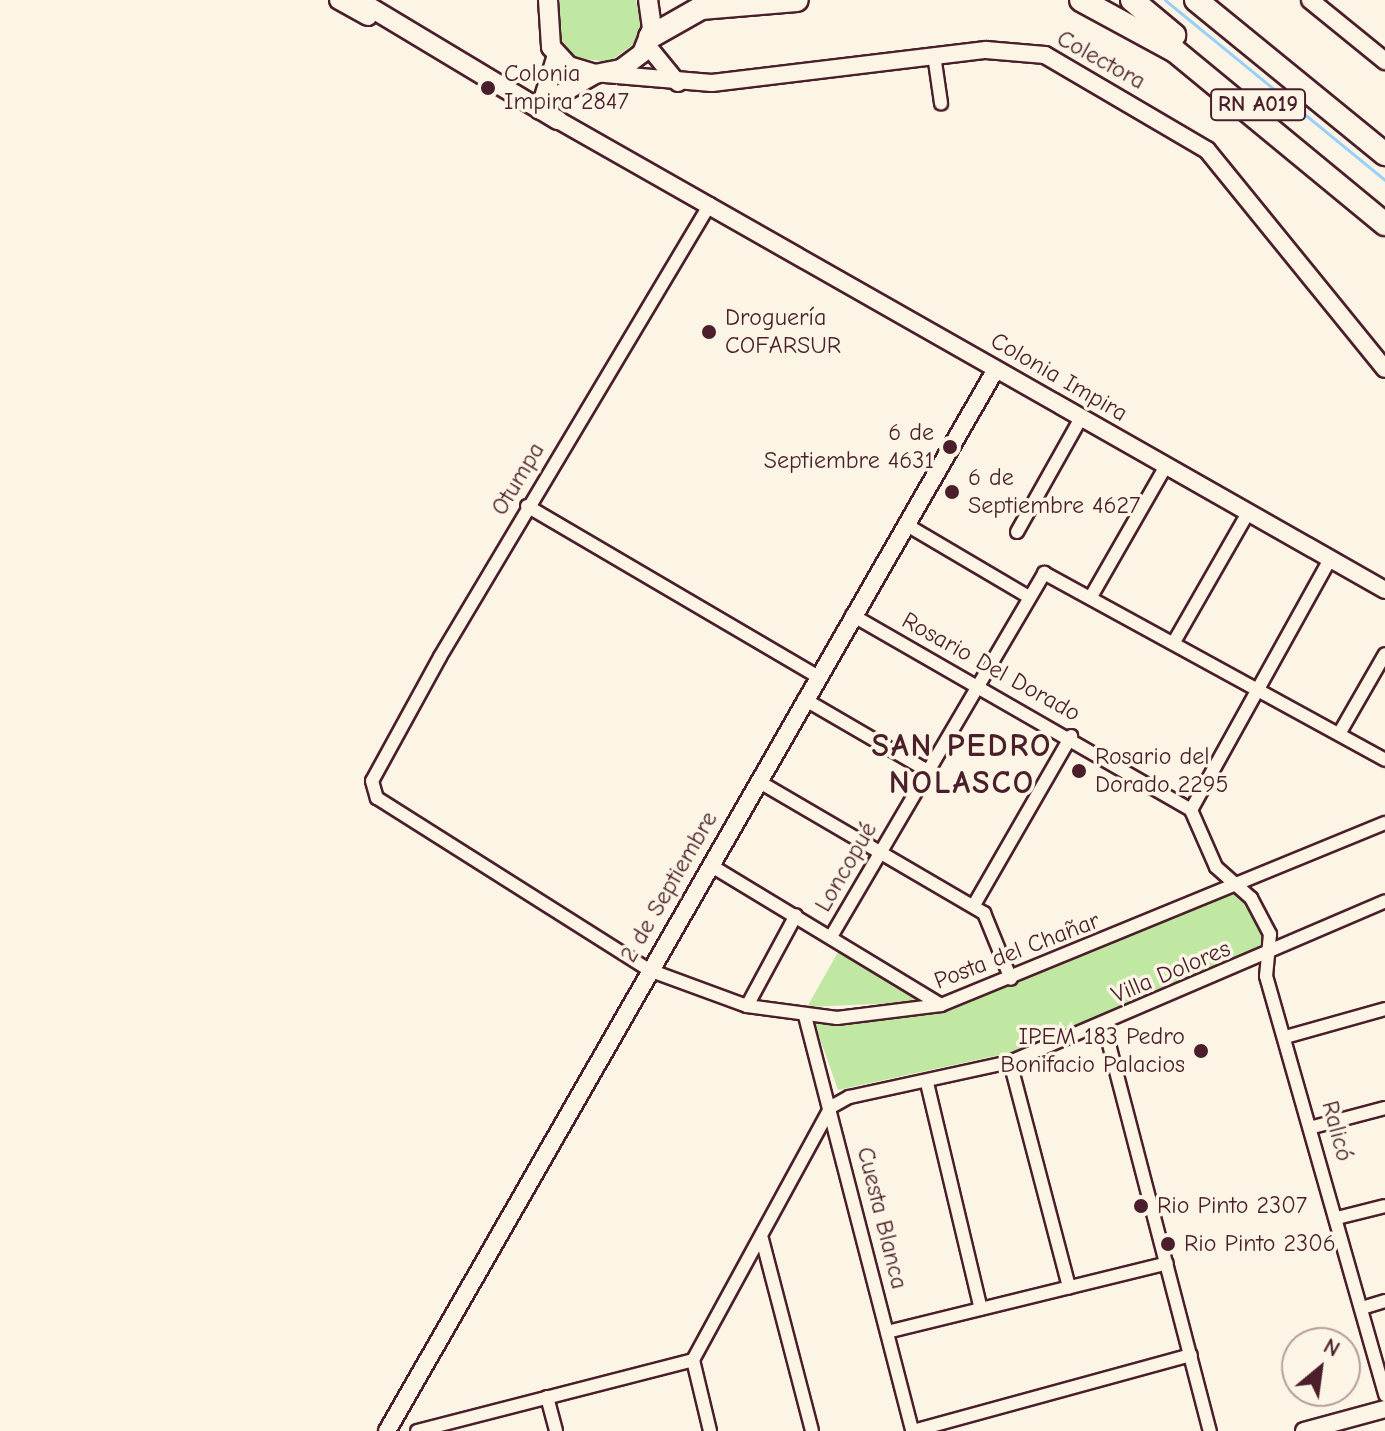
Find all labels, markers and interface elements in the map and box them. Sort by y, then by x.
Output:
street label: Colectora [1052,24,1150,96]
place label: Colonia Impira 2847 [504,60,629,116]
marker: Colonia Impira 2847 [479,79,497,97]
road number: RN A019 [1210,87,1306,123]
place label: Droguería COFARSUR [725,304,841,360]
marker: Droguería COFARSUR [700,323,718,341]
street label: Colonia Impira [985,326,1133,428]
place label: 6 de Septiembre 4631 [764,419,934,475]
street label: Otumpa [485,437,551,521]
marker: 6 de Septiembre 4631 [941,438,959,456]
place label: 6 de Septiembre 4627 [968,464,1140,520]
marker: 6 de Septiembre 4627 [943,483,961,501]
street label: Rosario Del Dorado [897,606,1085,728]
district label: SAN PEDRO NOLASCO [871,728,1053,803]
place label: Rosario del Dorado 2295 [1095,743,1229,799]
marker: Rosario del Dorado 2295 [1070,762,1088,780]
street label: 2 de Septiembre [614,807,724,967]
street label: Loncopué [809,817,883,917]
street label: Posta del Chañar [930,906,1104,996]
street label: Villa Dolores [1107,934,1235,1010]
place label: IPEM 183 Pedro Bonifacio Palacios [1000,1023,1185,1079]
marker: IPEM 183 Pedro Bonifacio Palacios [1192,1042,1210,1060]
street label: Ralicó [1315,1098,1359,1164]
street label: Cuesta Blanca [850,1144,914,1292]
place label: Rio Pinto 2307 [1157,1192,1307,1220]
marker: Rio Pinto 2307 [1132,1197,1150,1215]
place label: Rio Pinto 2306 [1184,1230,1336,1258]
marker: Rio Pinto 2306 [1159,1235,1177,1253]
north arrow [1281,1327,1361,1407]
text: N [1319,1333,1344,1363]

